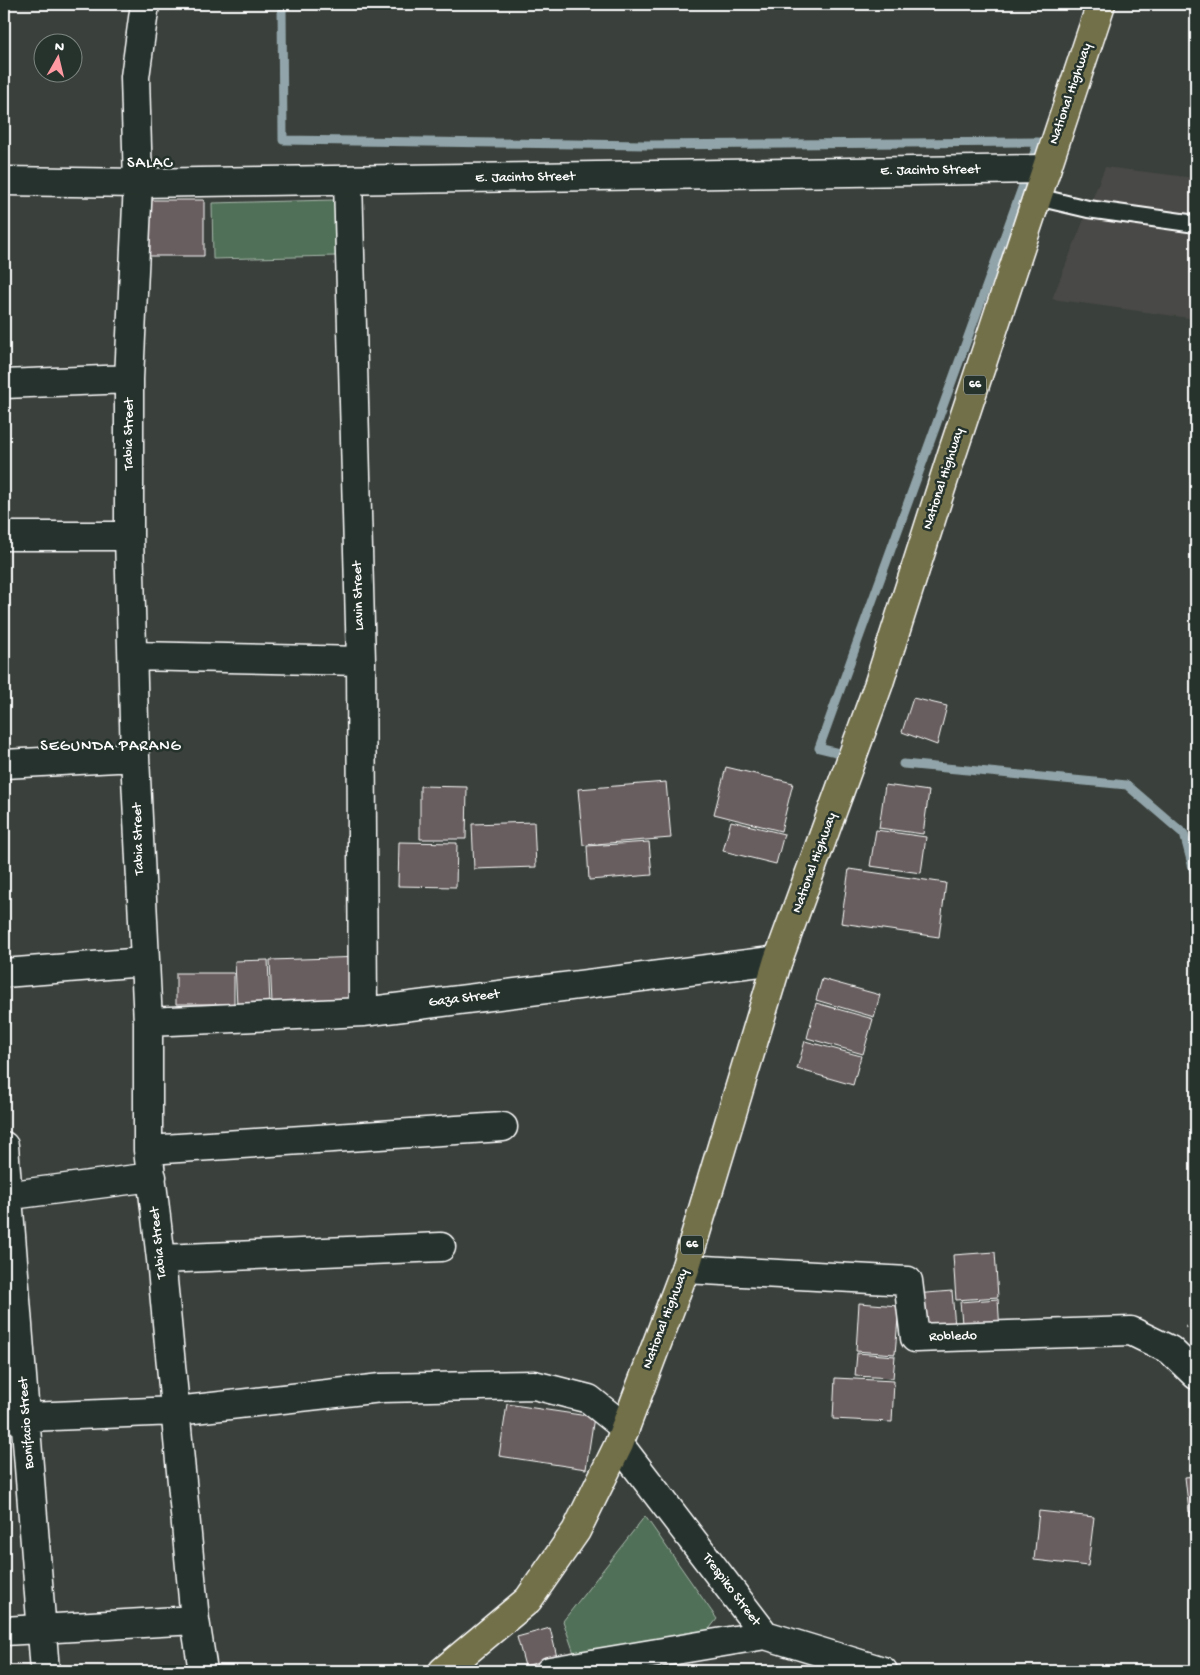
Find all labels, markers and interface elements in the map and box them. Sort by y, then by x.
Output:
north arrow [32,32,82,82]
text: N [54,39,65,57]
street label: National Highway [1046,41,1096,147]
district label: SALAC [127,155,173,174]
street label: E. Jacinto Street [880,162,981,180]
street label: E. Jacinto Street [475,169,576,187]
road number: 66 [964,376,986,394]
street label: Tabia Street [121,397,138,471]
street label: National Highway [920,426,968,532]
street label: Lavin Street [349,560,369,631]
district label: SEGUNDA PARANG [40,738,182,757]
street label: Tabia Street [129,801,149,876]
street label: National Highway [789,810,841,916]
street label: Gaza Street [428,986,502,1012]
street label: Tabia Street [147,1205,171,1281]
road number: 66 [681,1236,703,1254]
street label: National Highway [639,1266,693,1371]
street label: Robledo [929,1328,977,1346]
street label: Bonifacio Street [15,1375,39,1470]
street label: Trespiko Street [697,1549,765,1631]

